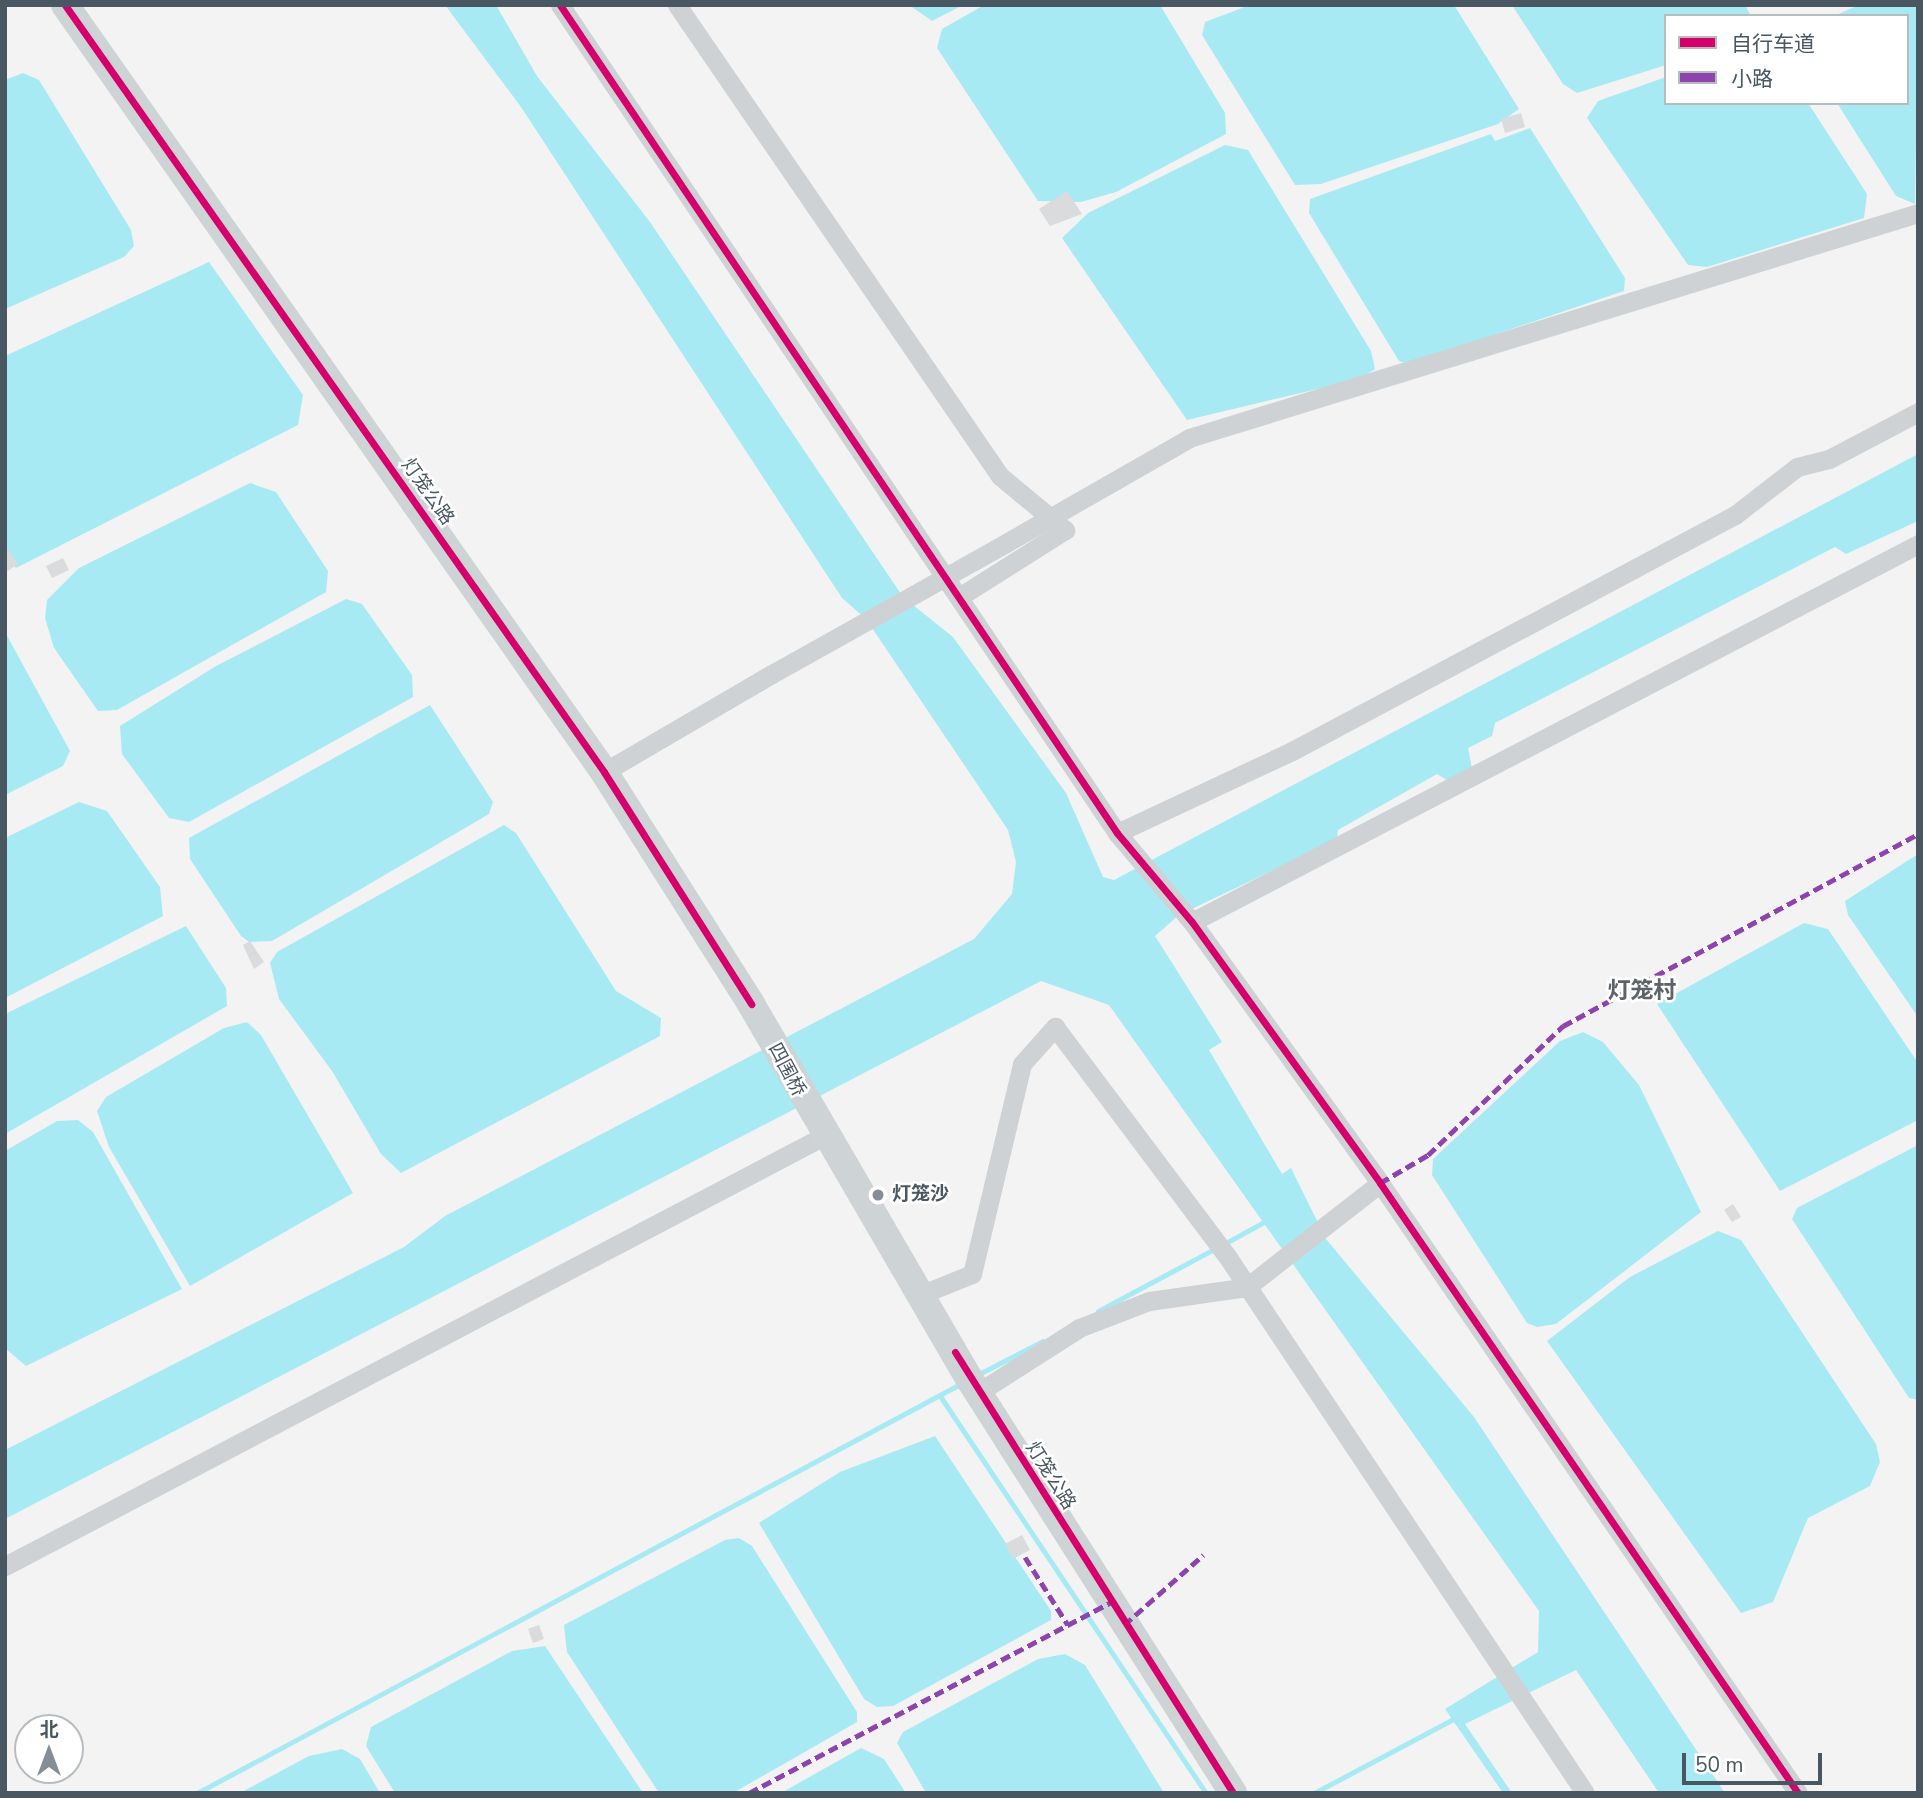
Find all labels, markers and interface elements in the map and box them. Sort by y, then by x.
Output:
legend [1664,14,1909,105]
text: 自行车道 [1731,30,1815,58]
text: 小路 [1731,65,1773,93]
street label: 灯笼公路 [396,454,458,530]
district label: 灯笼村 [1608,977,1676,1005]
street label: 四围桥 [763,1039,809,1101]
place label: 灯笼沙 [892,1184,949,1206]
marker: 灯笼沙 [870,1187,886,1203]
street label: 灯笼公路 [1020,1438,1080,1514]
north arrow [14,1714,84,1784]
text: 北 [39,1717,59,1743]
scale bar [1685,1738,1825,1782]
text: 50 m [1695,1751,1744,1779]

